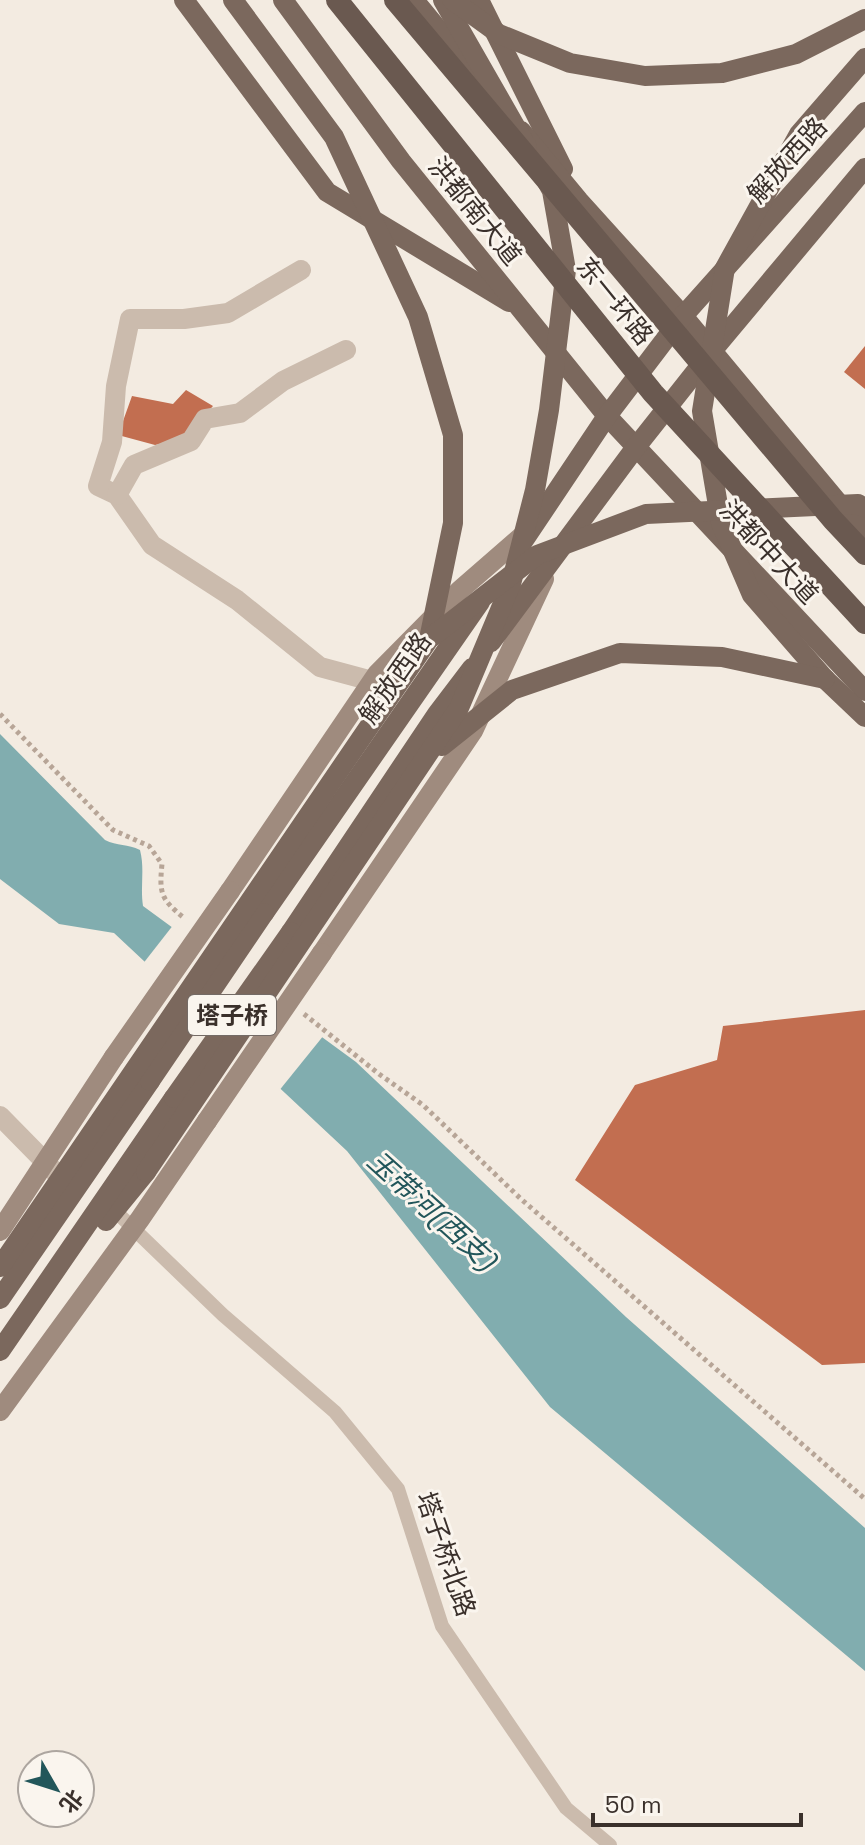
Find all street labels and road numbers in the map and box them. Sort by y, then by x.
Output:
street label: 解放西路 [740,110,834,210]
street label: 洪都南大道 [421,150,529,272]
street label: 东一环路 [569,250,661,352]
street label: 洪都中大道 [712,493,826,611]
street label: 解放西路 [351,626,439,730]
road number: 塔子桥 [188,995,276,1035]
street label: 塔子桥北路 [409,1487,483,1621]

